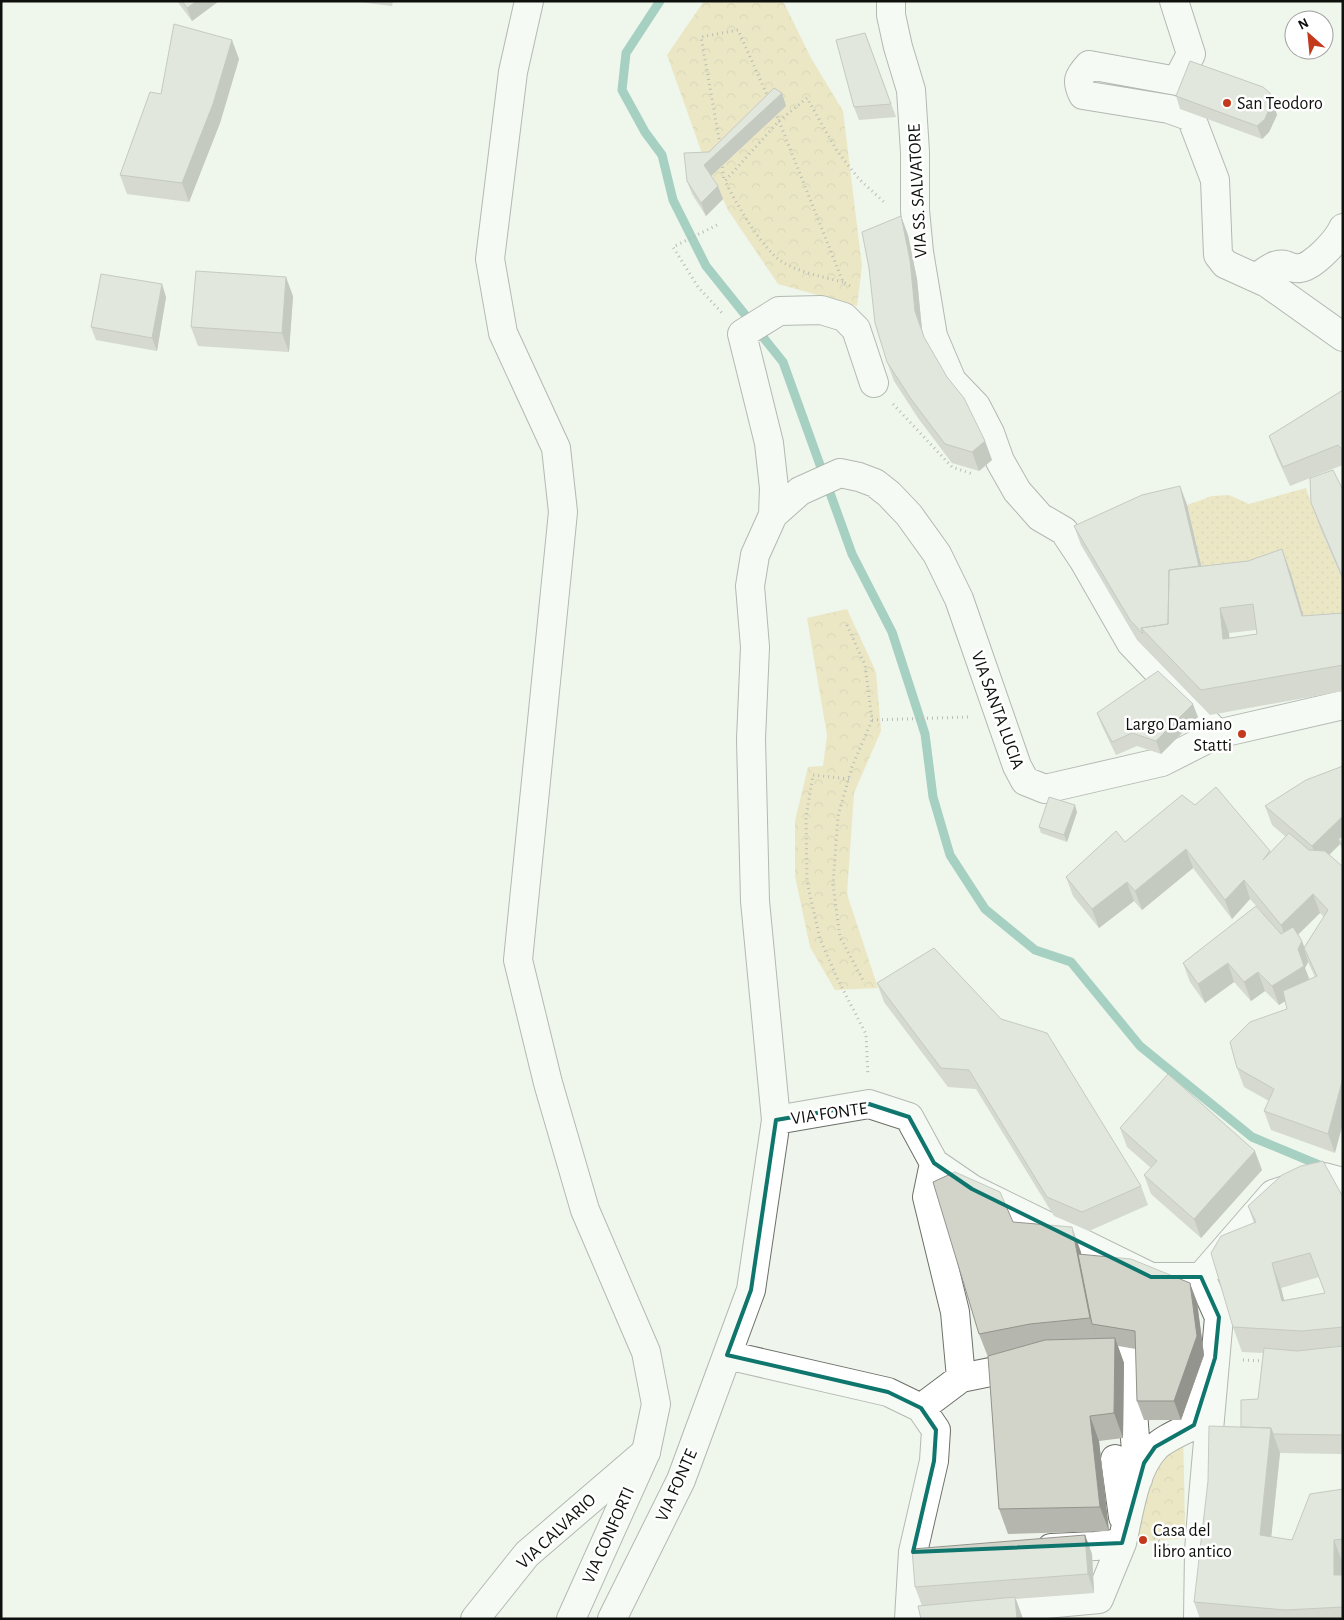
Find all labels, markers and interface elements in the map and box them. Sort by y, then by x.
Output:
north arrow [1284,10,1334,60]
text: N [1296,16,1311,33]
place label: San Teodoro [1237,95,1323,113]
marker: San Teodoro [1221,97,1233,109]
street label: VIA SS. SALVATORE [905,123,930,258]
street label: VIA SANTA LUCIA [967,649,1027,772]
place label: Largo Damiano Statti [1125,716,1232,755]
marker: Largo Damiano Statti [1236,728,1248,740]
street label: VIA FONTE [790,1100,869,1128]
street label: VIA FONTE [653,1446,701,1524]
street label: VIA CONFORTI [580,1484,638,1586]
street label: VIA CALVARIO [514,1491,600,1573]
place label: Casa del libro antico [1153,1522,1232,1561]
marker: Casa del libro antico [1137,1534,1149,1546]

